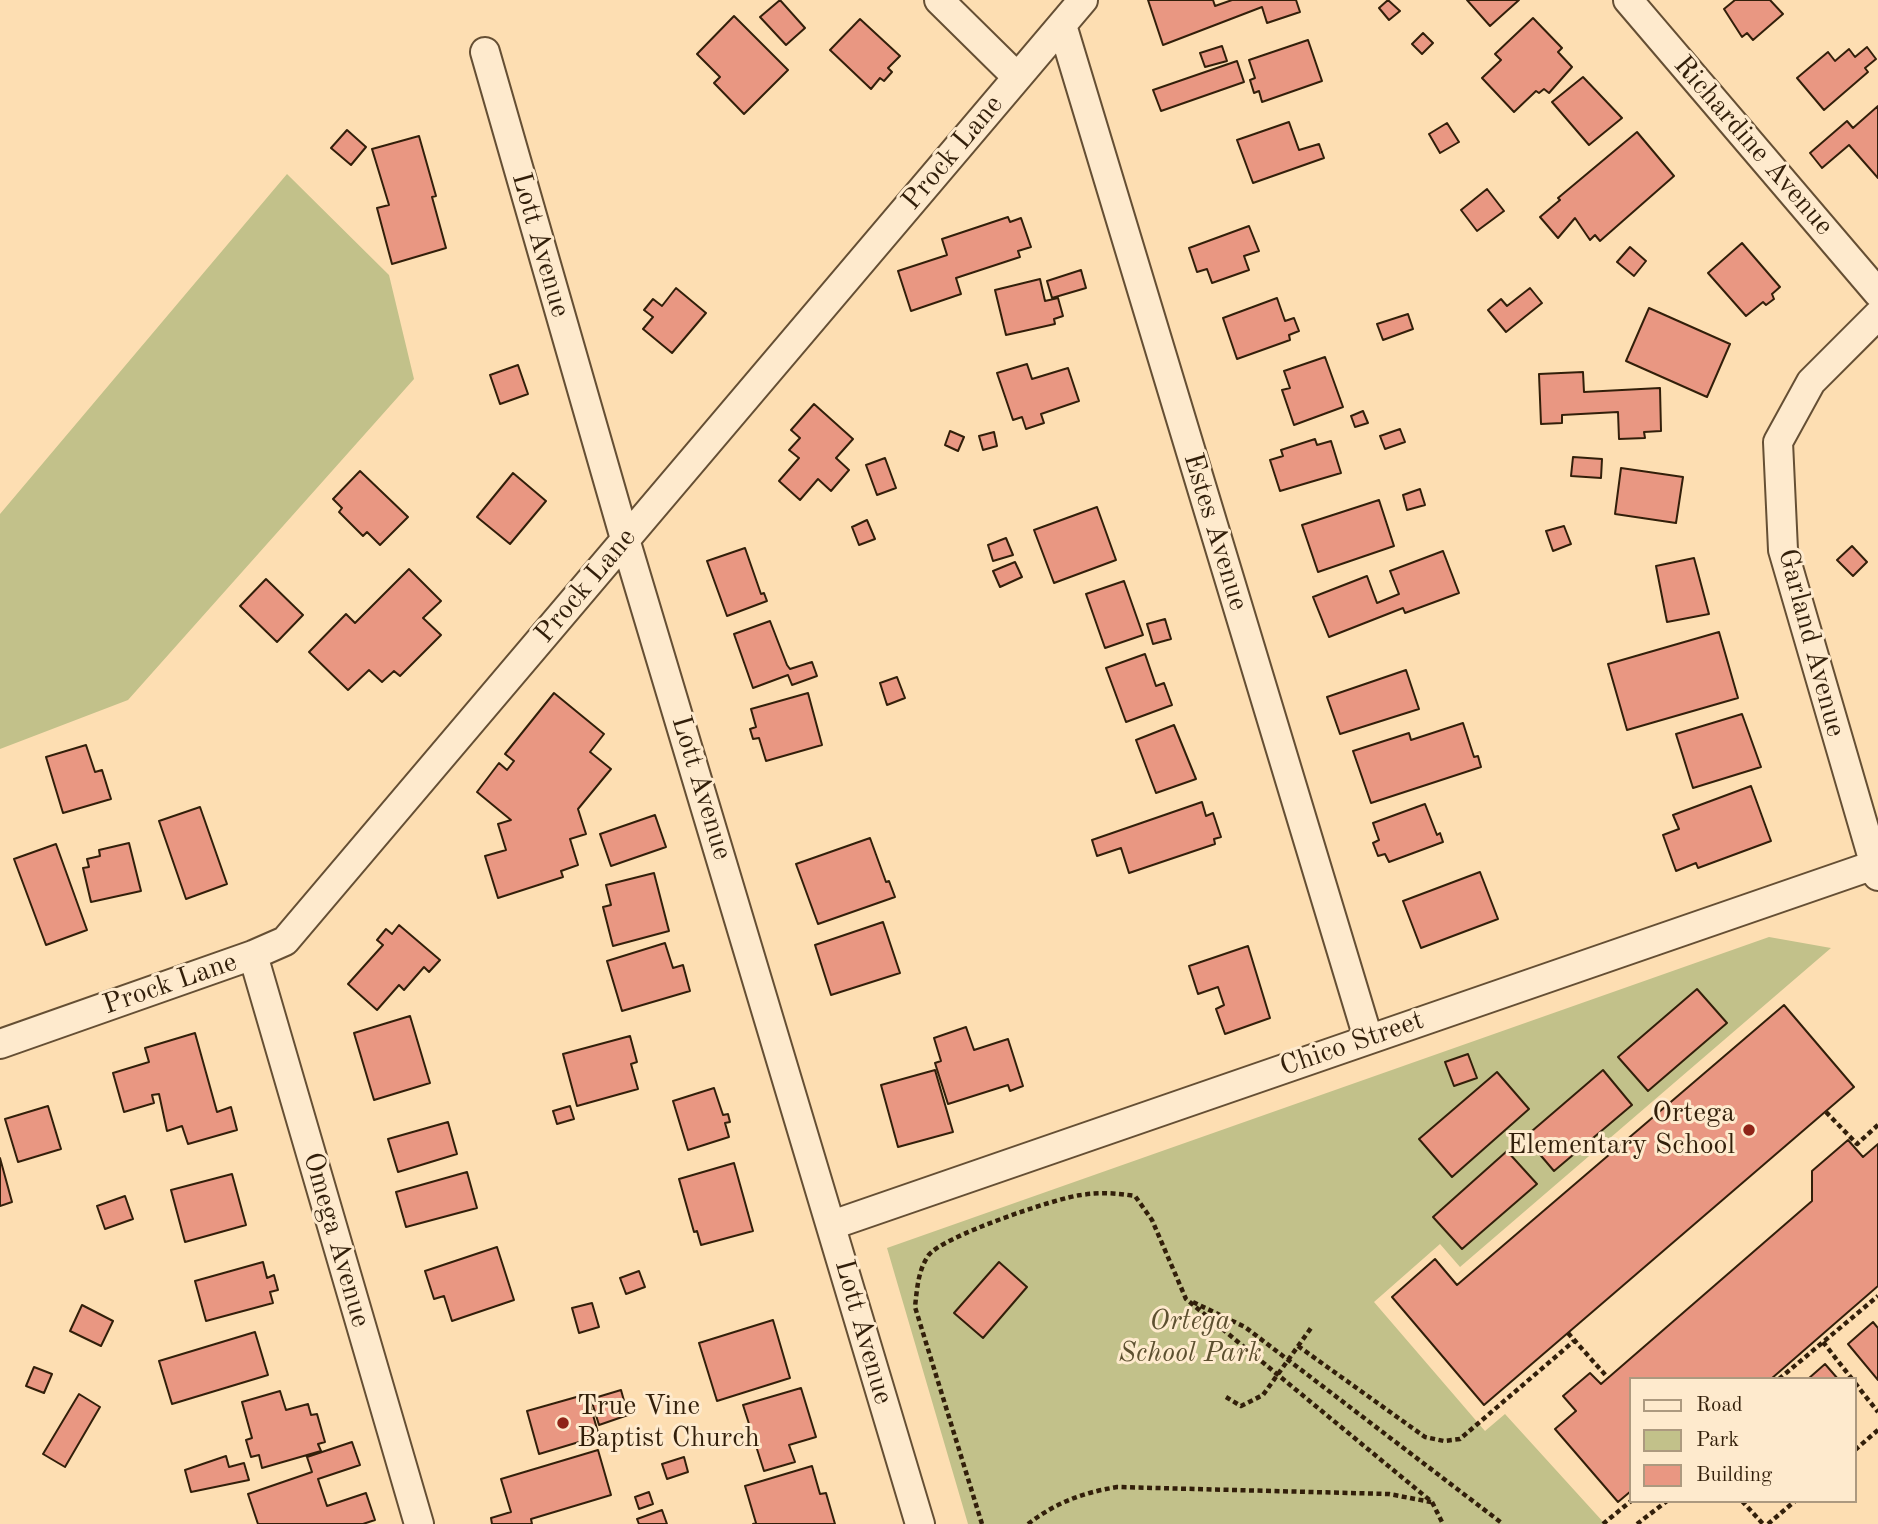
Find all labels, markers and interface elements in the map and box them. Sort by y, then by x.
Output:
street label: Richardine Avenue [1666,49,1840,243]
street label: Prock Lane [895,89,1011,217]
street label: Lott Avenue [503,169,577,321]
street label: Estes Avenue [1175,449,1255,615]
street label: Prock Lane [528,522,644,650]
street label: Garland Avenue [1770,545,1852,741]
street label: Lott Avenue [663,712,739,864]
street label: Prock Lane [99,945,241,1023]
street label: Chico Street [1276,1004,1428,1084]
place label: Ortega Elementary School [1507,1097,1735,1163]
marker: Ortega Elementary School [1741,1122,1757,1138]
street label: Omega Avenue [295,1149,377,1331]
street label: Lott Avenue [826,1256,900,1408]
park label: Ortega School Park [1118,1305,1262,1371]
legend [1630,1377,1857,1503]
place label: True Vine Baptist Church [577,1390,760,1456]
text: Road [1696,1395,1743,1416]
marker: True Vine Baptist Church [555,1415,571,1431]
text: Park [1696,1430,1739,1451]
text: Building [1696,1465,1772,1486]

